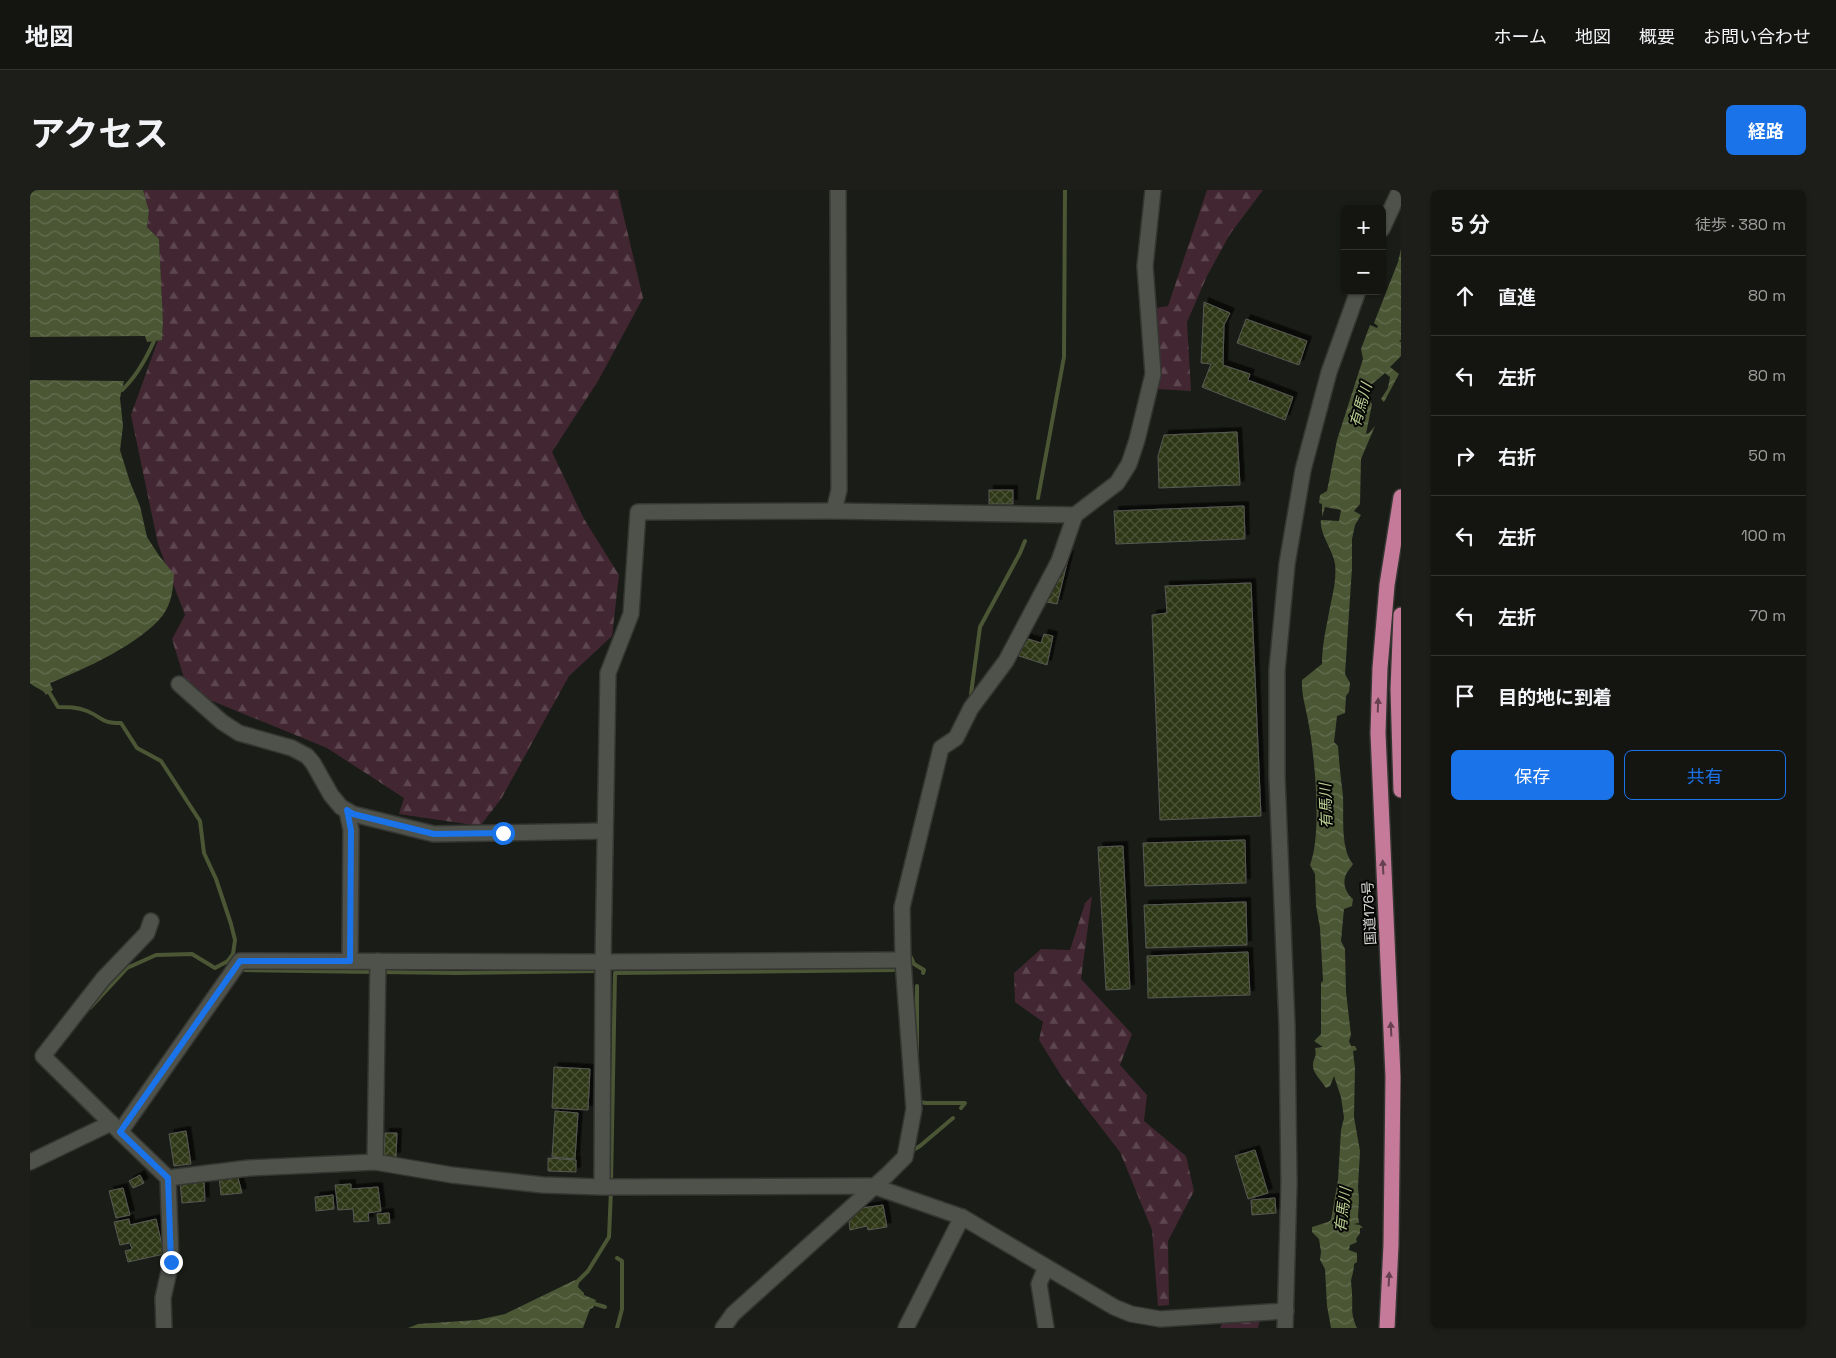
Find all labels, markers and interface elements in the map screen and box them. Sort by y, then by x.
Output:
text: 地図 [25,21,73,52]
text: ホーム [1494,25,1547,48]
text: 地図 [1575,25,1611,48]
text: 概要 [1639,25,1675,48]
text: お問い合わせ [1703,25,1811,48]
button: 経路 [1726,105,1806,155]
text: アクセス [30,112,168,156]
map controls [1341,205,1386,295]
button: + [1341,205,1386,250]
text: 5 分 [1451,211,1490,238]
text: 徒歩 · 380 m [1695,214,1786,235]
button: − [1341,250,1386,295]
icon: ahead [1451,282,1479,310]
text: 直進 [1498,285,1536,310]
text: 80 m [1748,285,1786,306]
icon: left [1451,362,1479,390]
text: 左折 [1498,365,1536,390]
text: 80 m [1748,365,1786,386]
water label: 有馬川 [1345,379,1376,429]
icon: right [1451,442,1479,470]
text: 右折 [1498,445,1536,470]
text: 50 m [1748,445,1786,466]
icon: left [1451,522,1479,550]
text: 左折 [1498,525,1536,550]
text: 100 m [1741,525,1786,546]
icon: left [1451,602,1479,630]
text: 左折 [1498,605,1536,630]
text: 70 m [1749,605,1786,626]
icon: arrive [1451,682,1479,710]
text: 目的地に到着 [1498,685,1612,710]
one-way arrow [1375,696,1383,712]
button: 保存 [1451,750,1614,800]
button: 共有 [1624,750,1786,800]
water label: 有馬川 [1315,781,1336,829]
route start [492,822,515,845]
one-way arrow [1379,859,1387,875]
street label: 国道176号 [1358,880,1380,946]
one-way arrow [1387,1021,1395,1037]
water label: 有馬川 [1330,1184,1355,1233]
route end [160,1251,183,1274]
one-way arrow [1386,1271,1394,1287]

